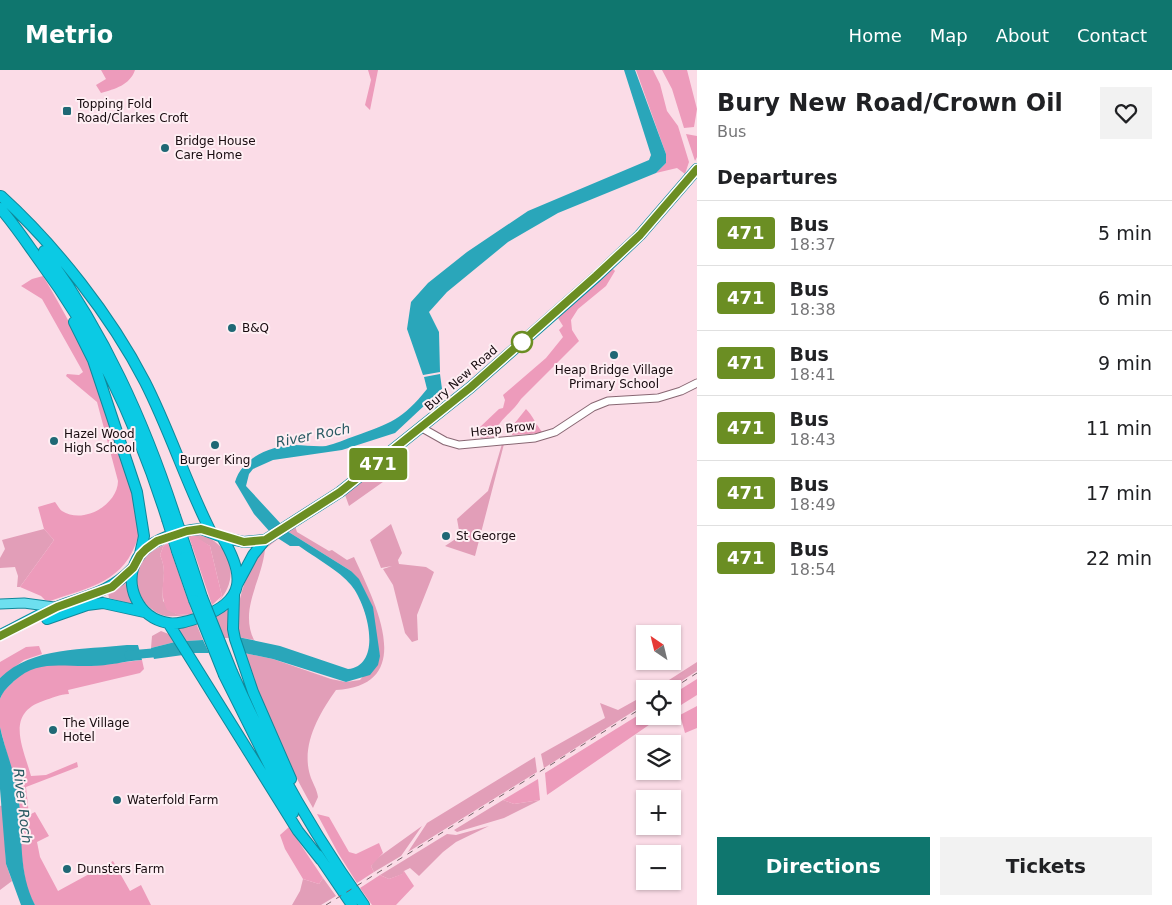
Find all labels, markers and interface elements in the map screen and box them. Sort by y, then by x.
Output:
text: Metrio [25,21,113,49]
text: Home [849,25,902,46]
text: Map [930,25,968,46]
text: About [996,25,1049,46]
text: Contact [1077,25,1147,46]
button: heart [1100,87,1152,139]
text: Bury New Road/Crown Oil [717,89,1063,117]
place label: Topping Fold Road/Clarkes Croft [76,97,189,125]
marker: Topping Fold Road/Clarkes Croft [61,105,73,117]
text: Bus [717,122,746,141]
place label: Bridge House Care Home [175,134,256,162]
marker: Bridge House Care Home [159,142,171,154]
text: Departures [717,166,838,188]
text: Bus [790,213,829,235]
text: 471 [727,222,765,243]
text: 5 min [1098,222,1152,244]
text: 18:37 [790,235,836,254]
text: Bus [790,278,829,300]
text: 471 [727,287,765,308]
text: 6 min [1098,287,1152,309]
text: 18:38 [790,300,836,319]
place label: B&Q [242,321,269,335]
marker: B&Q [226,322,238,334]
unlabelled marker [511,331,533,353]
street label: Bury New Road [422,343,500,413]
text: Bus [790,343,829,365]
marker: Heap Bridge Village Primary School [608,349,620,361]
text: 471 [727,352,765,373]
text: 9 min [1098,352,1152,374]
place label: Heap Bridge Village Primary School [555,363,673,391]
text: 18:41 [790,365,836,384]
text: Bus [790,408,829,430]
text: 471 [727,417,765,438]
text: 11 min [1086,417,1152,439]
street label: Heap Brow [470,419,536,439]
water label: River Roch [274,420,352,450]
place label: Hazel Wood High School [64,427,135,455]
text: 18:43 [790,430,836,449]
marker: Hazel Wood High School [48,435,60,447]
marker: Burger King [209,439,221,451]
line badge: 471 [349,448,407,480]
place label: Burger King [180,453,250,467]
text: 471 [359,453,397,474]
text: Bus [790,473,829,495]
text: 471 [727,482,765,503]
text: 17 min [1086,482,1152,504]
text: 18:49 [790,495,836,514]
place label: St George [456,529,516,543]
marker: St George [440,530,452,542]
text: Bus [790,538,829,560]
text: 471 [727,547,765,568]
text: 22 min [1086,547,1152,569]
text: 18:54 [790,560,836,579]
north arrow [636,625,681,670]
map controls [636,625,681,890]
button: locate [636,680,681,725]
place label: The Village Hotel [62,716,129,744]
marker: The Village Hotel [47,724,59,736]
button: layers [636,735,681,780]
water label: River Roch [10,768,36,844]
button: + [636,790,681,835]
place label: Waterfold Farm [127,793,218,807]
marker: Waterfold Farm [111,794,123,806]
button: Directions [717,837,930,895]
button: Tickets [940,837,1152,895]
button: − [636,845,681,890]
place label: Dunsters Farm [77,862,164,876]
marker: Dunsters Farm [61,863,73,875]

